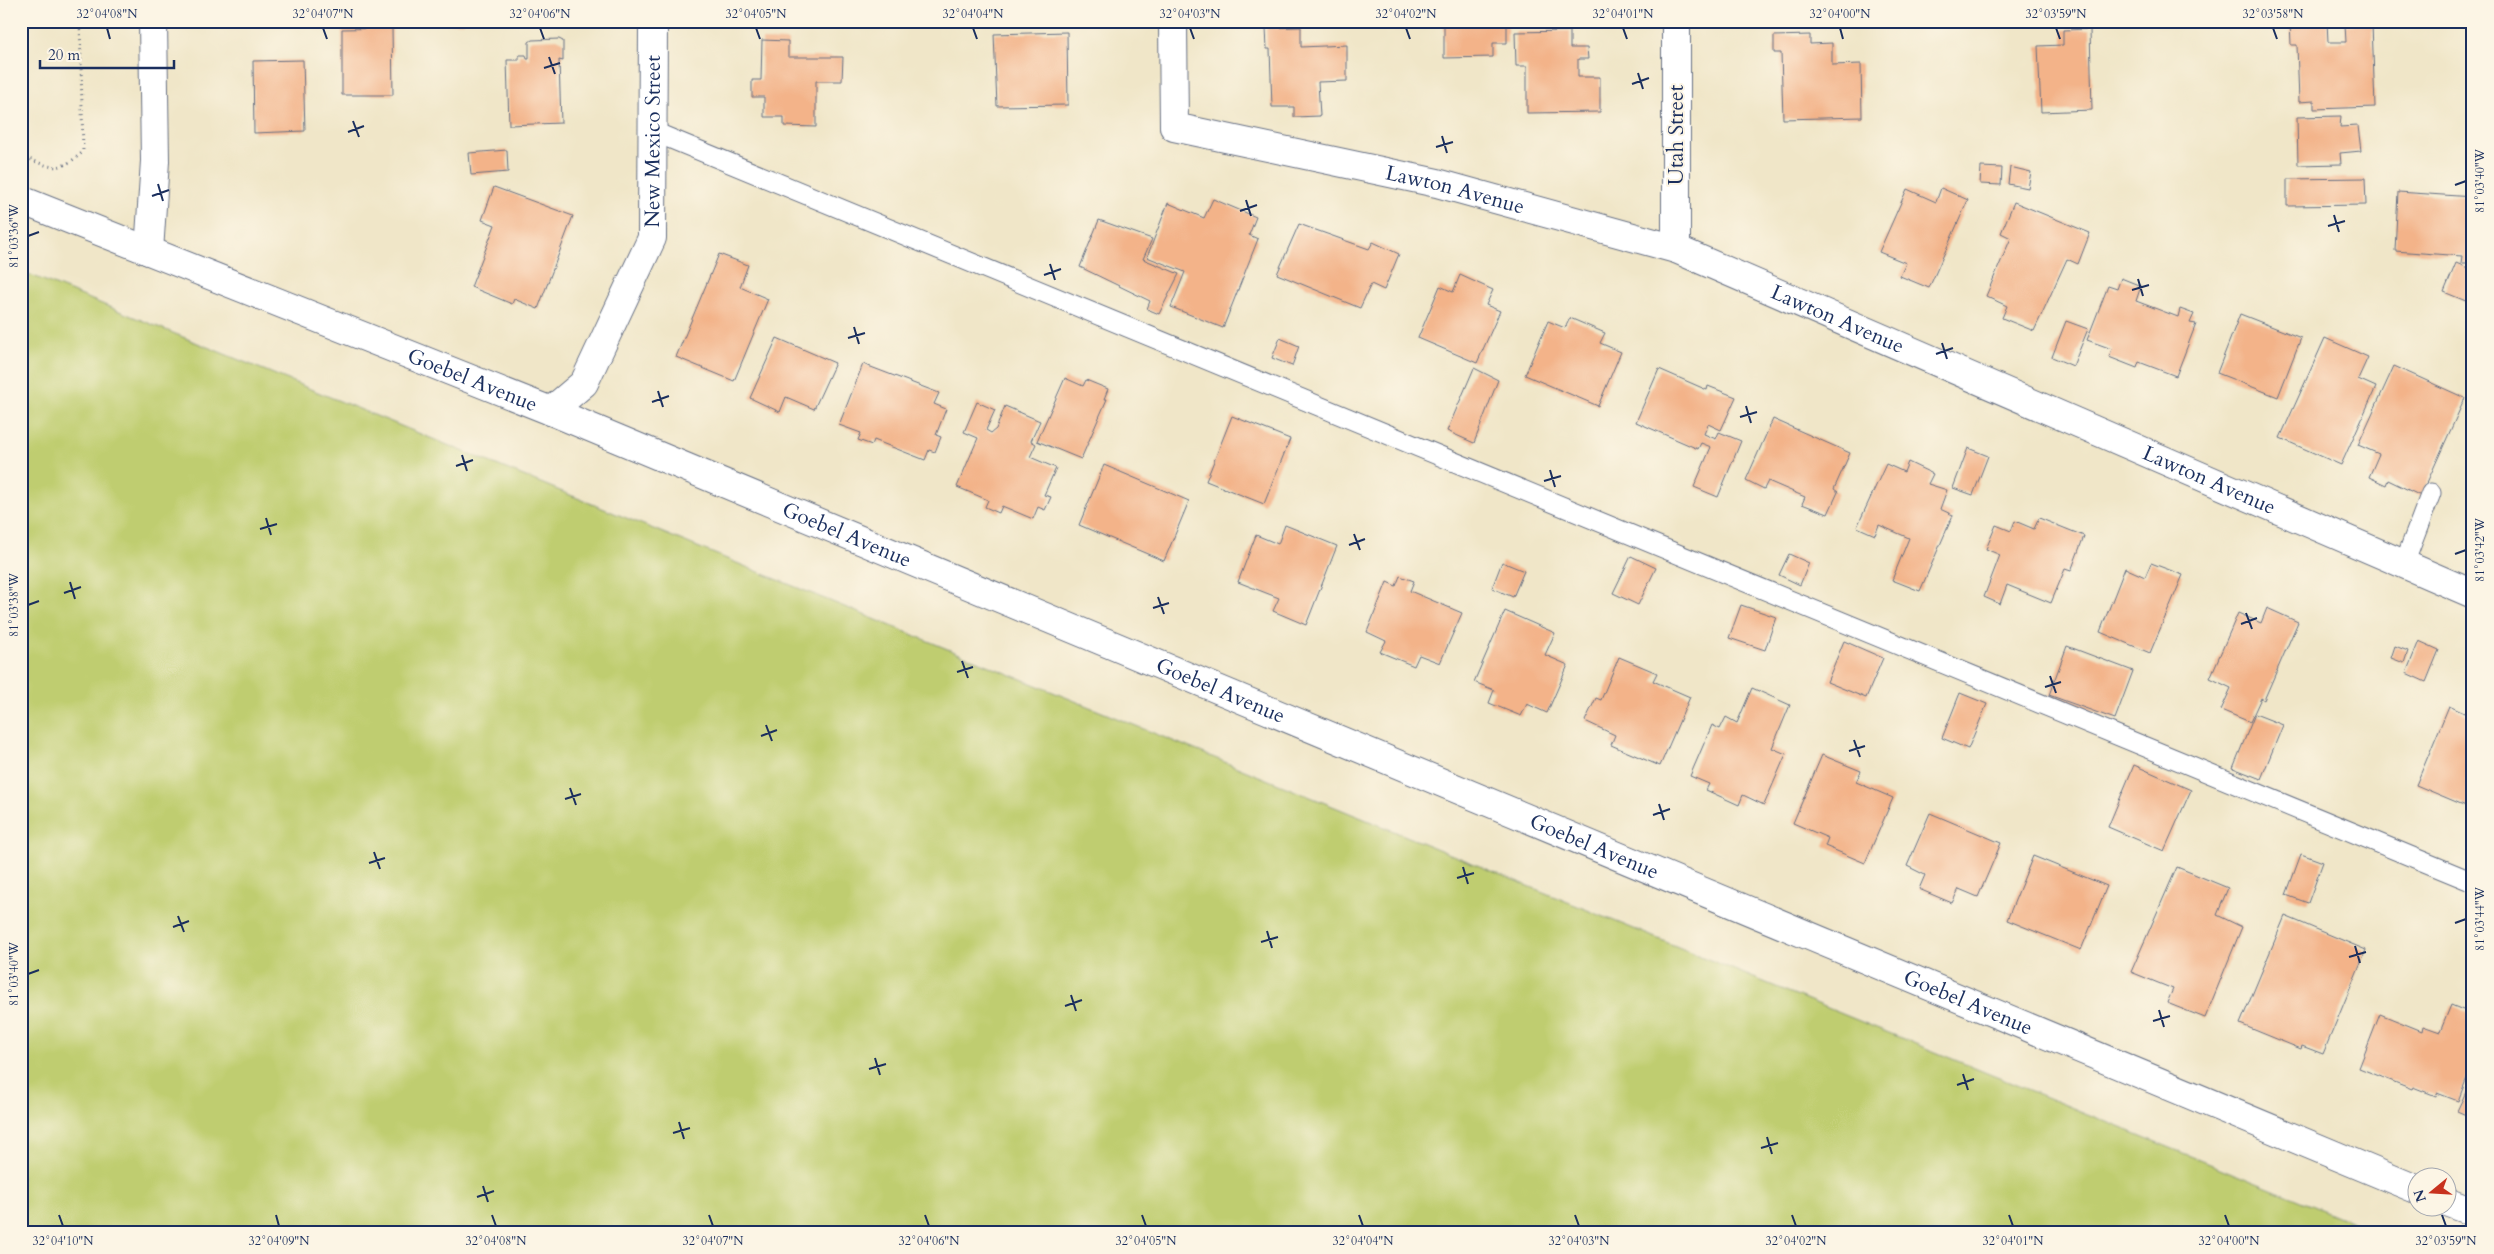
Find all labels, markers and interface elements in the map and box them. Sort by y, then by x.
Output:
text: 32°04'08"N [77,6,138,22]
text: 32°04'07"N [293,6,354,22]
text: 32°04'06"N [510,6,571,22]
text: 32°04'05"N [726,6,787,22]
text: 32°04'04"N [943,6,1004,22]
text: 32°04'03"N [1160,6,1221,22]
text: 32°04'02"N [1376,6,1437,22]
text: 32°04'01"N [1593,6,1654,22]
text: 32°04'00"N [1810,6,1871,22]
text: 32°03'59"N [2026,6,2087,22]
text: 32°03'58"N [2243,6,2304,22]
scale bar [40,38,174,70]
text: 20 m [48,45,80,65]
street label: New Mexico Street [638,55,667,228]
street label: Utah Street [1662,84,1691,185]
text: 81°03'40"W [2472,148,2488,213]
street label: Lawton Avenue [1383,158,1528,221]
text: 81°03'36"W [6,203,22,268]
street label: Lawton Avenue [1767,277,1909,361]
street label: Goebel Avenue [403,341,542,419]
street label: Lawton Avenue [2138,438,2280,521]
street label: Goebel Avenue [778,495,916,574]
text: 81°03'42"W [2472,517,2488,582]
text: 81°03'38"W [6,572,22,637]
street label: Goebel Avenue [1152,650,1290,730]
street label: Goebel Avenue [1525,806,1663,886]
text: 81°03'44"W [2472,886,2488,951]
text: 81°03'40"W [6,941,22,1006]
street label: Goebel Avenue [1899,962,2037,1042]
north arrow [2406,1166,2456,1216]
text: N [2409,1187,2431,1205]
text: 32°04'10"N [33,1233,94,1249]
text: 32°04'09"N [249,1233,310,1249]
text: 32°04'08"N [466,1233,527,1249]
text: 32°04'07"N [683,1233,744,1249]
text: 32°04'06"N [899,1233,960,1249]
text: 32°04'05"N [1116,1233,1177,1249]
text: 32°04'04"N [1333,1233,1394,1249]
text: 32°04'03"N [1549,1233,1610,1249]
text: 32°04'02"N [1766,1233,1827,1249]
text: 32°04'01"N [1983,1233,2044,1249]
text: 32°04'00"N [2199,1233,2260,1249]
text: 32°03'59"N [2416,1233,2477,1249]

